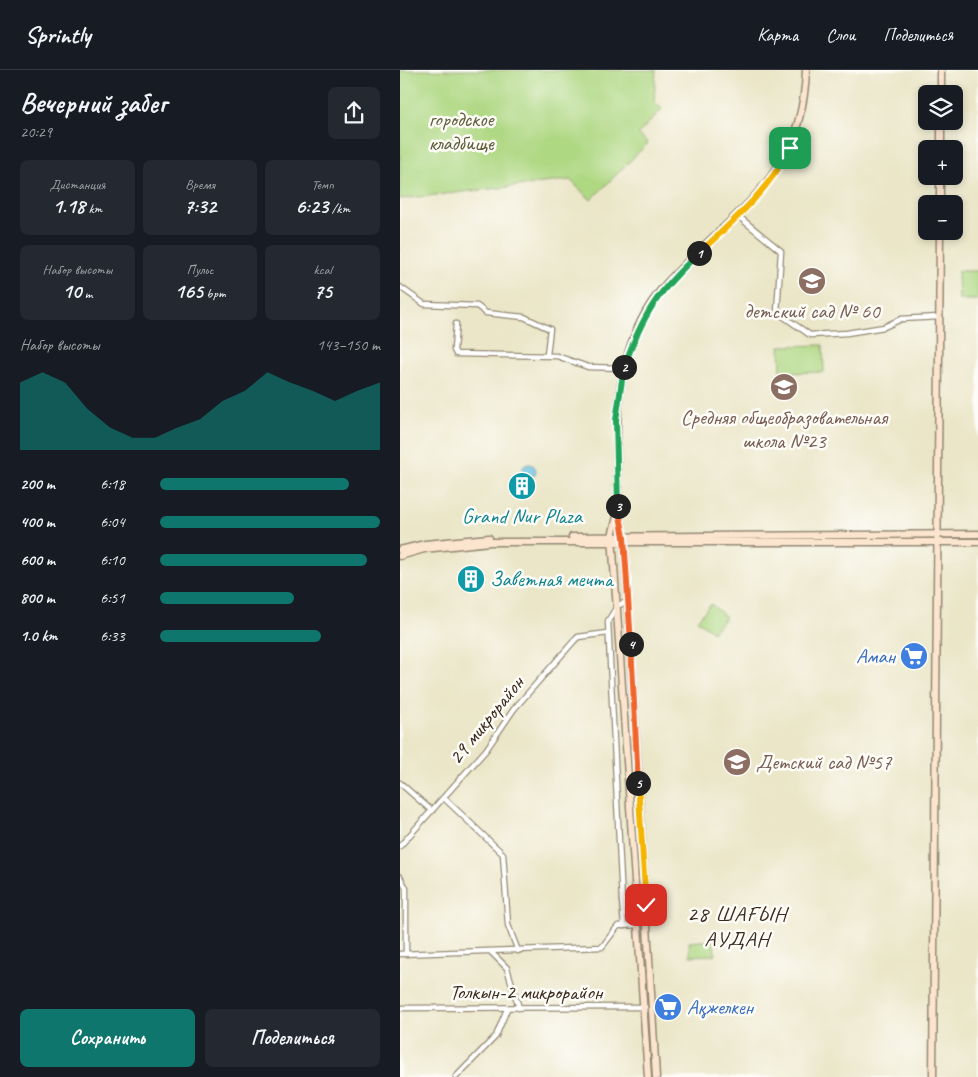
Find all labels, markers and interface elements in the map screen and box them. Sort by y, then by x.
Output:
text: Sprintly [25,20,91,50]
text: Карта [757,24,798,46]
text: Слои [826,24,855,46]
text: Поделиться [883,24,953,46]
text: Вечерний забег [20,85,167,120]
map controls [918,85,963,240]
button: layers [918,85,963,130]
button: share [328,87,380,139]
park label: городское кладбище [428,106,495,156]
text: 20:29 [20,122,52,142]
pin [769,127,811,169]
icon: arrive [776,134,804,162]
button: + [918,140,963,185]
text: Дистанция [49,176,105,193]
text: Время [185,176,215,193]
text: Темп [311,176,334,193]
text: 1.18 [53,193,85,219]
text: 7:32 [184,193,216,219]
text: 6:23 [295,193,328,219]
button: − [918,195,963,240]
text: km [85,200,102,217]
text: /km [328,200,350,217]
pin: 1 [686,240,712,266]
text: 1 [696,245,703,262]
text: Набор высоты [43,261,112,278]
text: Пульс [186,261,214,278]
text: kcal [313,261,332,278]
school or university icon: детский сад № 60 [797,266,827,296]
text: 10 [62,278,81,304]
text: 165 [174,278,203,304]
text: 75 [313,278,332,304]
text: m [81,285,92,302]
text: bpm [203,285,226,302]
place label: детский сад № 60 [744,298,881,324]
text: Набор высоты [20,335,99,355]
text: 143–150 m [317,335,380,355]
pin: 2 [612,354,636,380]
text: 2 [621,359,628,376]
school or university icon: Средняя общеобразовательная школа №23 [769,372,799,402]
place label: Средняя общеобразовательная школа №23 [681,404,889,454]
building icon: Grand Nur Plaza [507,471,537,501]
text: 200 m [20,474,55,494]
text: 6:18 [100,474,125,494]
pin: 3 [606,494,630,518]
text: 3 [615,498,622,515]
place label: Grand Nur Plaza [462,503,584,529]
text: 400 m [20,512,55,532]
text: 6:04 [100,512,125,532]
text: 600 m [20,550,55,570]
text: 6:10 [100,550,125,570]
building icon: Заветная мечта [456,564,486,594]
place label: Заветная мечта [490,566,615,592]
text: 800 m [20,588,55,608]
text: 6:51 [100,588,125,608]
text: 1.0 km [20,626,57,646]
text: 6:33 [100,626,125,646]
pin: 4 [618,632,644,656]
text: 4 [628,636,635,653]
supermarket icon: Аман [899,641,929,671]
place label: Аман [856,643,897,669]
street label: 29 микрорайон [442,669,530,770]
school or university icon: Детский сад №57 [722,747,752,777]
place label: Детский сад №57 [756,749,893,775]
pin: 5 [626,770,650,796]
text: 5 [635,775,642,792]
pin [625,884,667,926]
icon: check [632,891,660,919]
district label: 28 ШАҒЫН АУДАН [687,900,790,953]
street label: Толкын-2 микрорайон [449,979,604,1005]
supermarket icon: Ақжелкен [653,992,683,1022]
place label: Ақжелкен [687,994,755,1020]
button: Сохранить [20,1009,195,1067]
button: Поделиться [205,1009,380,1067]

